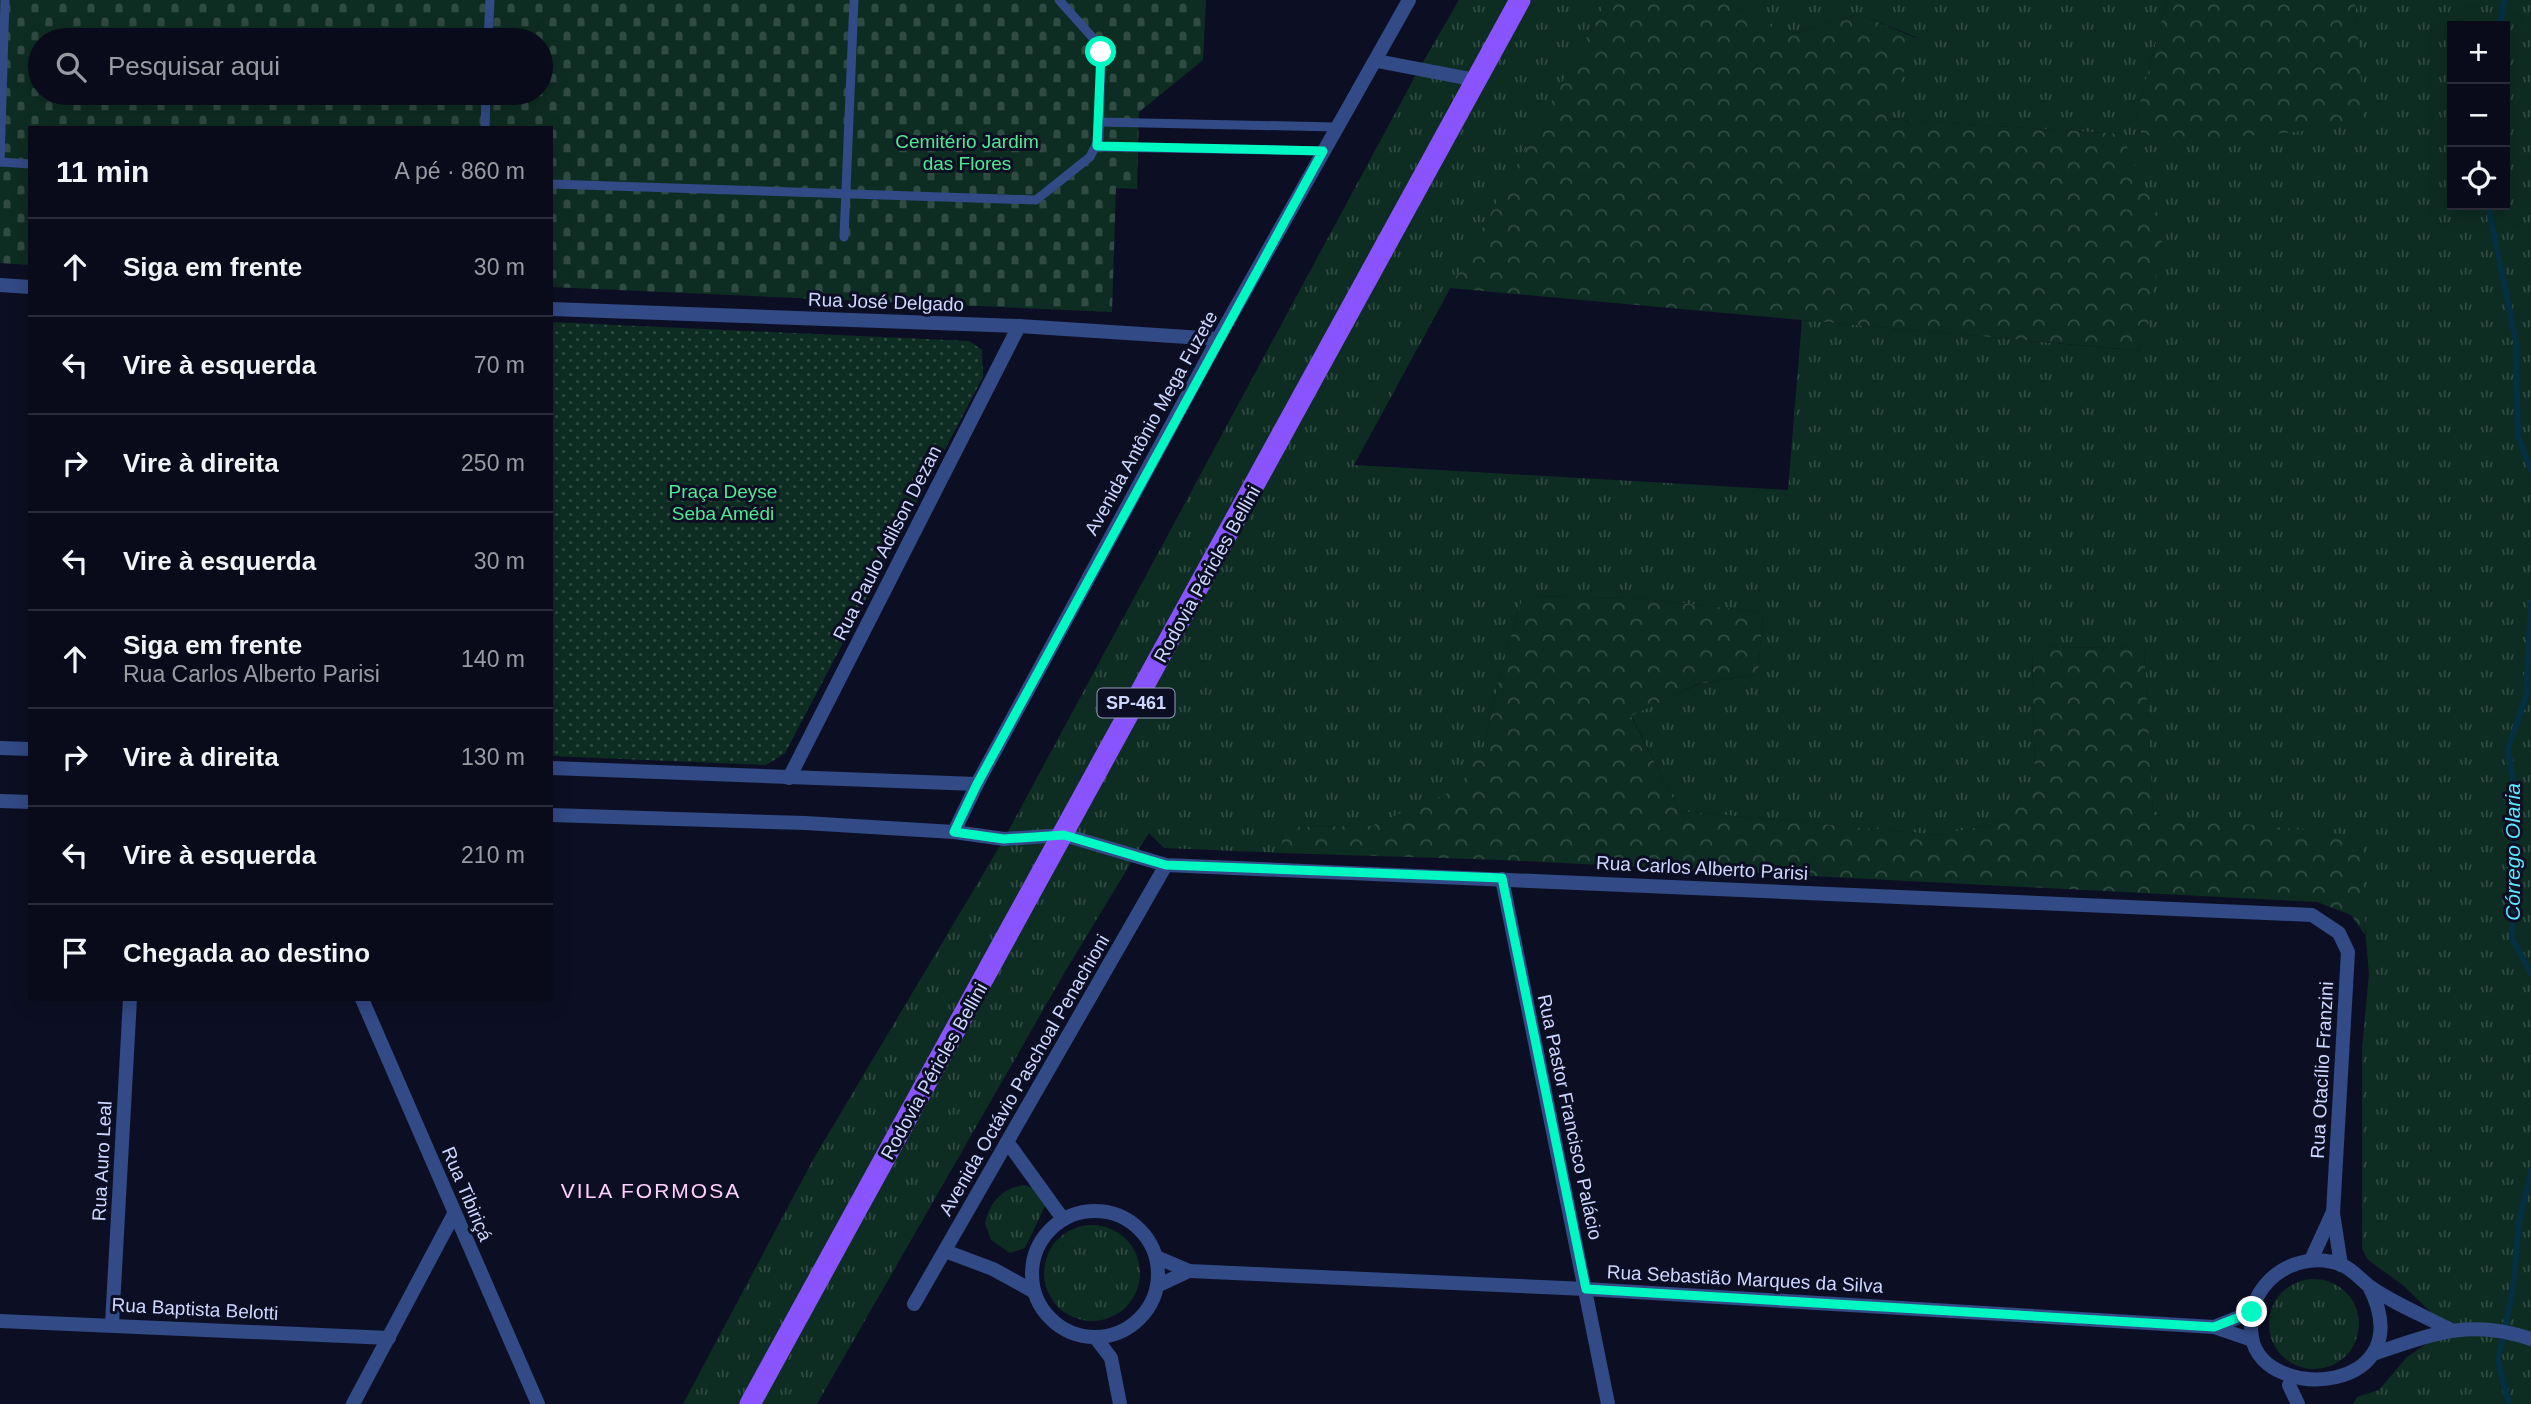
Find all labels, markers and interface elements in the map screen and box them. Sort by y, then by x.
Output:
map controls [2447,21,2510,210]
button: + [2447,21,2510,84]
search box [28,28,553,105]
route start [1085,36,1116,67]
icon: search [52,48,90,86]
text: Pesquisar aqui [108,51,280,81]
button: − [2447,84,2510,147]
park label: Cemitério Jardim das Flores [895,131,1039,174]
button: locate [2447,147,2510,210]
text: 11 min [56,155,149,188]
text: A pé · 860 m [395,158,525,184]
icon: ahead [56,248,94,286]
text: Siga em frente [123,252,302,282]
text: 30 m [474,254,525,280]
street label: Rua José Delgado [808,289,964,315]
street label: Avenida Antônio Mega Fuzete [1080,307,1222,539]
icon: left [56,346,94,384]
text: Vire à esquerda [123,350,316,380]
text: 70 m [474,352,525,378]
street label: Rua Paulo Adilson Dezan [829,442,945,644]
icon: right [56,444,94,482]
text: Vire à direita [123,448,279,478]
text: 250 m [461,450,525,476]
park label: Praça Deyse Seba Amédi [669,481,777,524]
street label: Rodovia Péricles Bellini [1150,482,1264,666]
icon: left [56,542,94,580]
text: Vire à esquerda [123,546,316,576]
text: 30 m [474,548,525,574]
text: Siga em frente [123,630,302,660]
icon: ahead [56,640,94,678]
text: 140 m [461,646,525,672]
text: Rua Carlos Alberto Parisi [123,661,380,687]
road number: SP-461 [1098,688,1174,718]
icon: right [56,738,94,776]
text: Vire à direita [123,742,279,772]
text: 130 m [461,744,525,770]
water label: Córrego Olaria [2501,783,2524,921]
icon: left [56,836,94,874]
text: Vire à esquerda [123,840,316,870]
text: 210 m [461,842,525,868]
street label: Rua Carlos Alberto Parisi [1595,852,1809,884]
street label: Avenida Octávio Paschoal Penachioni [935,931,1113,1219]
icon: arrive [56,934,94,972]
text: Chegada ao destino [123,938,370,968]
street label: Rodovia Péricles Bellini [877,979,991,1163]
street label: Rua Otacílio Franzini [2307,981,2337,1159]
street label: Rua Pastor Francisco Palácio [1534,992,1606,1242]
street label: Rua Auro Leal [88,1100,116,1222]
street label: Rua Tibiriçá [438,1144,496,1245]
district label: VILA FORMOSA [561,1179,741,1202]
street label: Rua Sebastião Marques da Silva [1606,1261,1884,1297]
street label: Rua Baptista Belotti [111,1294,279,1324]
route end [2236,1296,2267,1327]

